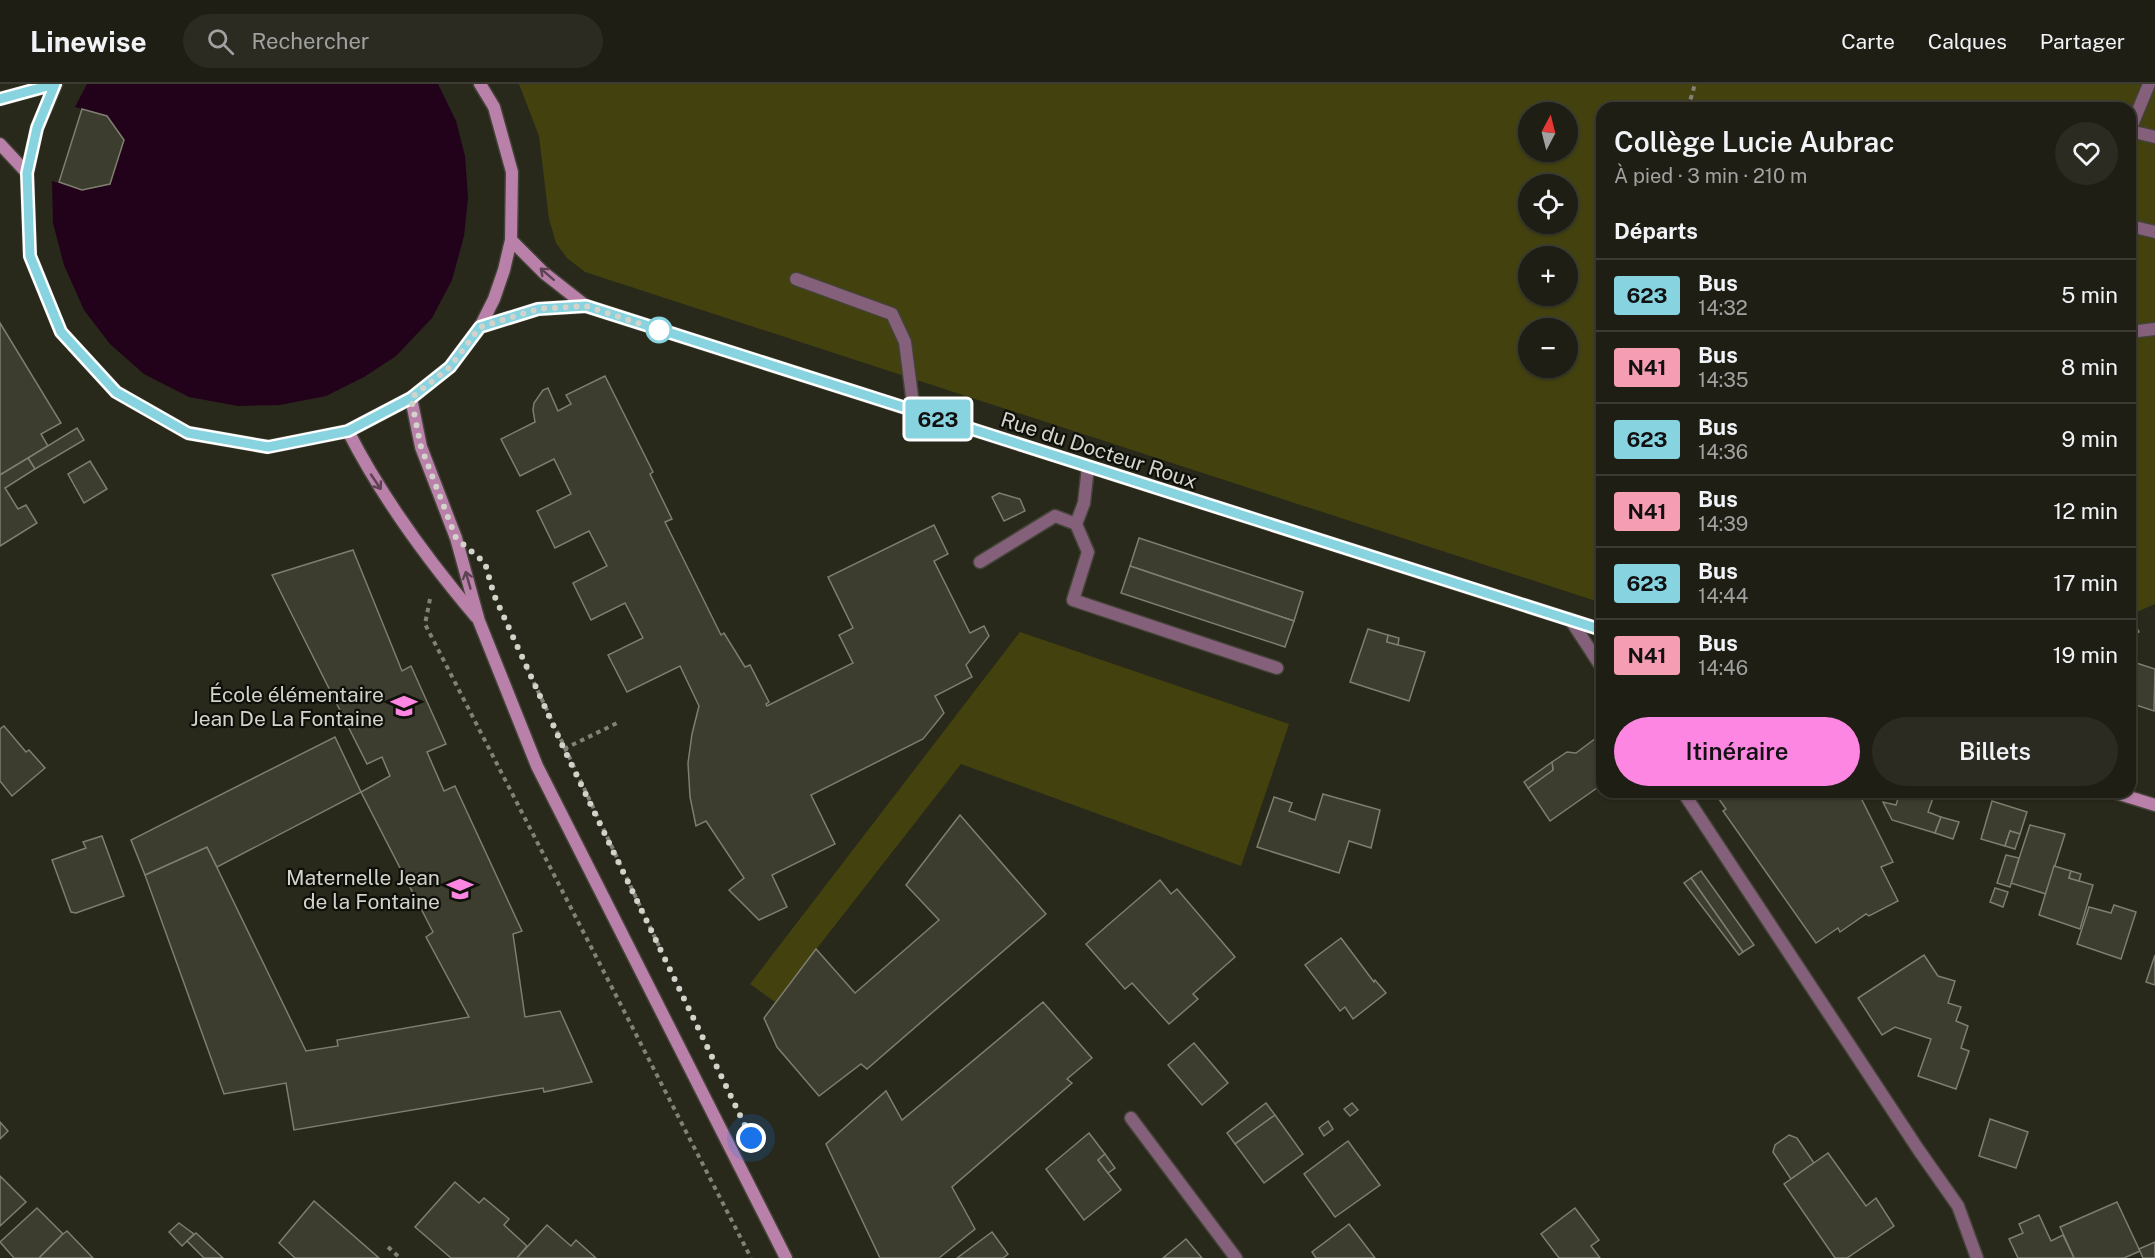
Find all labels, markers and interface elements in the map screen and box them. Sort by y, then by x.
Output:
search box [183,14,603,68]
text: Linewise [30,25,147,58]
icon: search [204,25,237,58]
text: Rechercher [252,28,369,54]
text: Carte [1841,29,1895,54]
text: Calques [1928,29,2007,54]
text: Partager [2040,29,2125,54]
north arrow [1518,102,1578,162]
map controls [1518,102,1578,378]
button: heart [2055,122,2118,185]
text: Collège Lucie Aubrac [1614,125,1894,158]
text: À pied · 3 min · 210 m [1614,164,1807,188]
button: locate [1518,174,1578,234]
text: Départs [1614,218,1698,244]
button: + [1518,246,1578,306]
one-way arrow [540,267,555,281]
text: Bus [1698,270,1738,296]
text: 5 min [2061,282,2118,308]
text: 623 [1626,283,1668,308]
text: 14:32 [1698,296,1748,320]
unlabelled marker [646,317,672,343]
button: − [1518,318,1578,378]
text: Bus [1698,342,1738,368]
text: 8 min [2061,354,2118,380]
text: N41 [1627,355,1667,380]
text: 14:35 [1698,368,1749,392]
line badge: 623 [904,400,972,438]
street label: Rue du Docteur Roux [998,406,1201,494]
text: 623 [917,407,959,432]
text: Bus [1698,414,1738,440]
text: 9 min [2062,426,2118,452]
text: 623 [1626,427,1668,452]
text: 14:36 [1698,440,1748,464]
one-way arrow [370,473,382,490]
text: Bus [1698,486,1738,512]
text: 12 min [2053,498,2118,524]
text: N41 [1627,499,1667,524]
text: 14:39 [1698,512,1748,536]
text: Bus [1698,558,1738,584]
text: 17 min [2053,570,2118,596]
one-way arrow [462,571,473,590]
text: 623 [1626,571,1668,596]
text: 14:44 [1698,584,1748,608]
text: Bus [1698,630,1738,656]
text: 19 min [2053,642,2118,668]
text: N41 [1627,643,1667,668]
text: 14:46 [1698,656,1748,680]
place label: École élémentaire Jean De La Fontaine [191,682,384,731]
school or university icon: École élémentaire Jean De La Fontaine [389,691,419,721]
button: Itinéraire [1614,717,1860,786]
button: Billets [1872,717,2118,786]
place label: Maternelle Jean de la Fontaine [286,865,440,914]
school or university icon: Maternelle Jean de la Fontaine [445,874,475,904]
your location [736,1123,766,1153]

